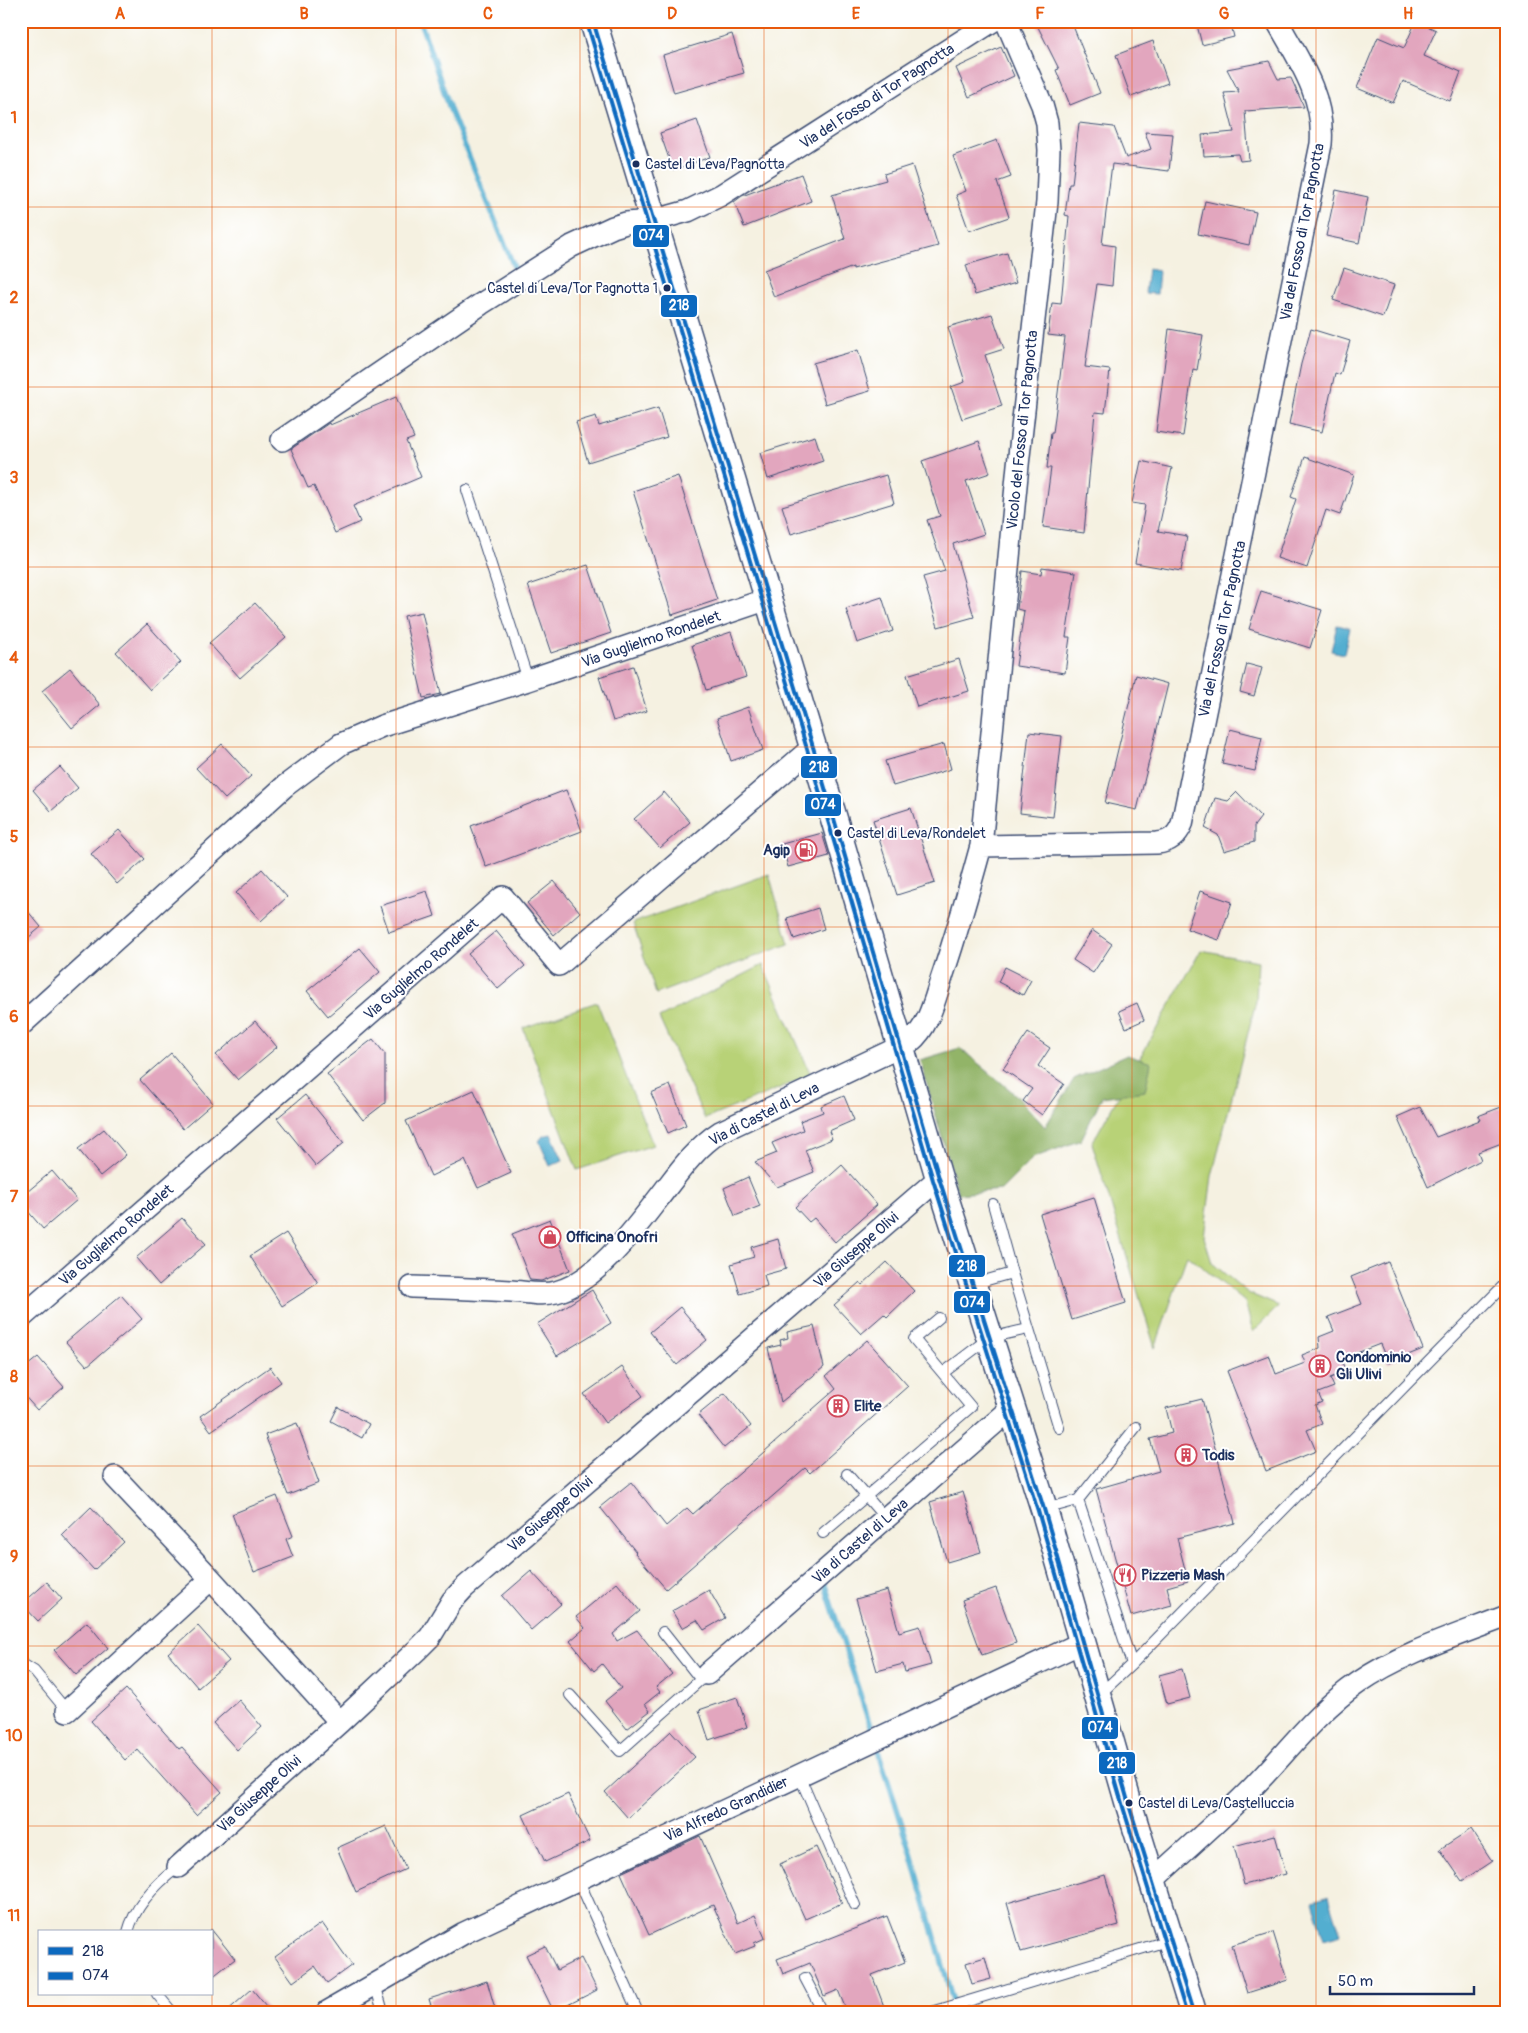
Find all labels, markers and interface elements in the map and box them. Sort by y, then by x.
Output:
text: A [115,4,126,24]
text: B [299,4,309,24]
text: C [483,4,493,24]
text: D [667,4,677,24]
text: E [852,4,861,24]
text: F [1035,4,1045,24]
text: G [1219,4,1230,24]
text: H [1403,4,1413,24]
street label: Via del Fosso di Tor Pagnotta [796,39,958,154]
text: 1 [11,108,17,128]
street label: Via del Fosso di Tor Pagnotta [1276,142,1329,322]
place label: Castel di Leva/Pagnotta [645,156,785,173]
marker: Castel di Leva/Pagnotta [631,159,641,169]
line badge: 074 [632,224,670,248]
text: 074 [638,227,664,244]
place label: Castel di Leva/Tor Pagnotta 1 [487,280,658,297]
marker: Castel di Leva/Tor Pagnotta 1 [662,283,672,293]
text: 2 [10,288,19,308]
line badge: 218 [660,294,698,318]
text: 218 [669,297,689,314]
street label: Vicolo del Fosso di Tor Pagnotta [1003,329,1042,531]
text: 3 [10,468,19,488]
street label: Via del Fosso di Tor Pagnotta [1194,539,1251,719]
street label: Via Guglielmo Rondelet [579,606,724,672]
text: 4 [9,648,19,668]
line badge: 218 [800,755,838,779]
text: 218 [809,759,829,776]
line badge: 074 [804,793,842,817]
text: 074 [810,796,836,813]
place label: Castel di Leva/Rondelet [847,825,986,842]
text: 5 [10,827,19,847]
marker: Castel di Leva/Rondelet [833,828,843,838]
fuel station icon: Agip [794,838,818,862]
place label: Agip [763,841,790,860]
street label: Via Guglielmo Rondelet [360,914,483,1024]
text: 6 [9,1007,19,1027]
street label: Via di Castel di Leva [706,1078,823,1150]
street label: Via Guglielmo Rondelet [55,1180,178,1290]
text: 7 [10,1187,19,1207]
street label: Via Giuseppe Olivi [810,1208,903,1293]
shop icon: Officina Onofri [538,1225,562,1249]
place label: Officina Onofri [566,1228,658,1247]
line badge: 218 [948,1254,986,1278]
text: 218 [957,1258,977,1275]
line badge: 074 [953,1290,991,1314]
text: 074 [959,1294,985,1311]
place label: Condominio Gli Ulivi [1336,1348,1411,1384]
building icon: Condominio Gli Ulivi [1308,1354,1332,1378]
text: 8 [10,1367,18,1387]
building icon: Elite [826,1394,850,1418]
place label: Elite [854,1397,882,1416]
building icon: Todis [1174,1443,1198,1467]
place label: Todis [1201,1446,1235,1465]
street label: Via Giuseppe Olivi [504,1472,597,1557]
street label: Via di Castel di Leva [808,1494,912,1588]
text: 9 [10,1547,18,1567]
restaurant icon: Pizzeria Mash [1113,1563,1137,1587]
place label: Pizzeria Mash [1141,1566,1225,1585]
line badge: 074 [1081,1716,1119,1740]
text: 074 [1087,1719,1113,1736]
text: 10 [5,1726,23,1746]
street label: Via Giuseppe Olivi [213,1751,306,1837]
line badge: 218 [1098,1751,1136,1775]
text: 218 [1107,1755,1127,1772]
street label: Via Alfredo Grandidier [661,1772,792,1847]
place label: Castel di Leva/Castelluccia [1138,1795,1294,1812]
marker: Castel di Leva/Castelluccia [1124,1798,1134,1808]
text: 11 [8,1906,20,1926]
legend [38,1930,212,1996]
text: 218 [82,1942,104,1961]
scale bar [1330,1963,1474,1995]
text: 074 [82,1966,109,1985]
text: 50 m [1338,1972,1373,1991]

